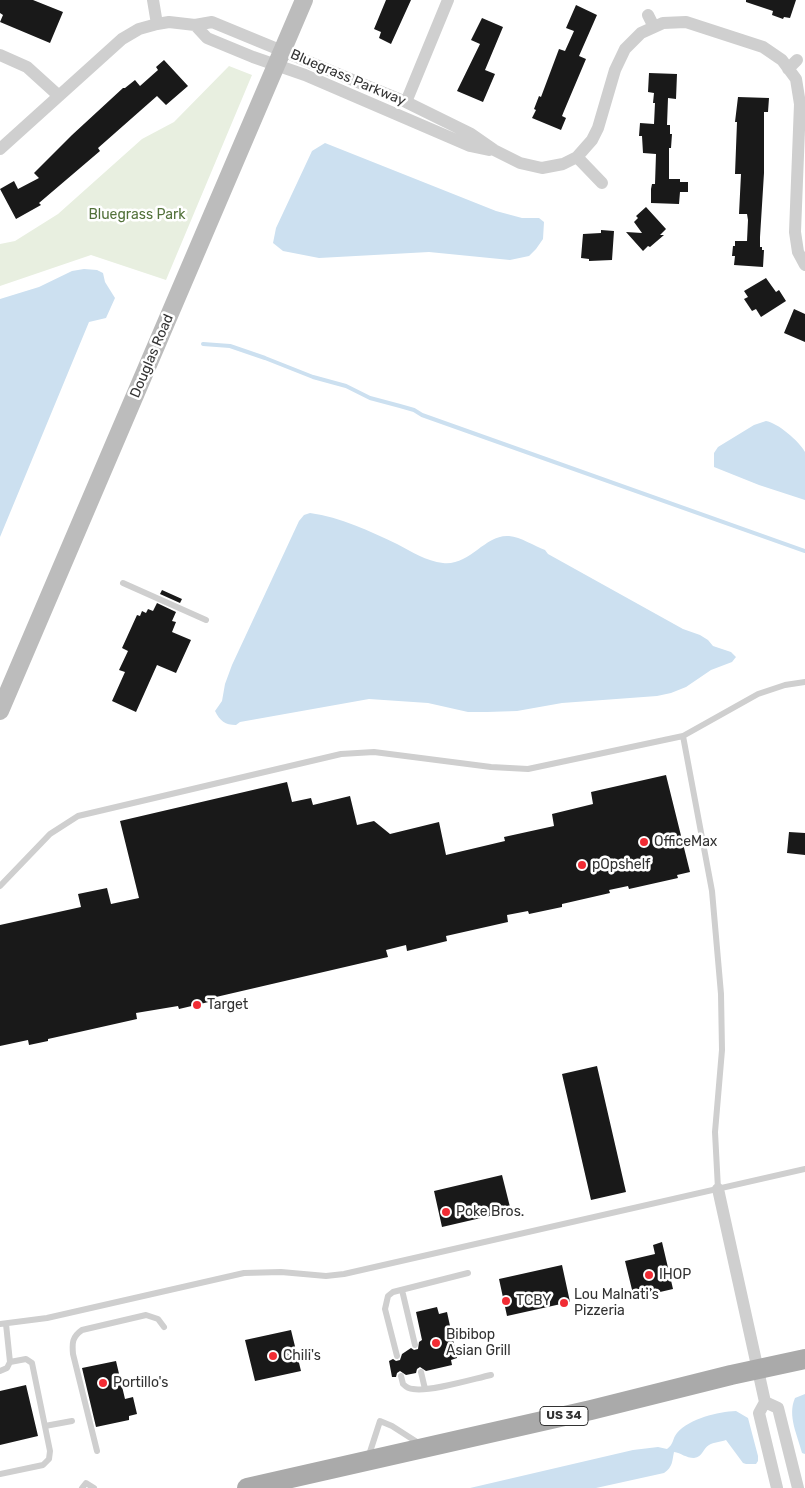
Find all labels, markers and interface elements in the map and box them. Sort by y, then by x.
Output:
street label: Bluegrass Parkway [288,46,408,110]
park label: Bluegrass Park [88,207,186,223]
street label: Douglas Road [127,312,177,400]
place label: OfficeMax [654,834,717,850]
marker: OfficeMax [638,836,650,848]
place label: pOpshelf [592,857,650,873]
marker: pOpshelf [576,859,588,871]
place label: Target [207,997,248,1013]
marker: Target [191,999,203,1011]
place label: Poke Bros. [456,1204,524,1220]
marker: Poke Bros. [440,1206,452,1218]
place label: IHOP [659,1267,691,1283]
marker: IHOP [643,1269,655,1281]
place label: Lou Malnati's Pizzeria [574,1287,659,1320]
place label: TCBY [516,1293,551,1309]
marker: TCBY [500,1295,512,1307]
marker: Lou Malnati's Pizzeria [558,1297,570,1309]
place label: Bibibop Asian Grill [446,1327,511,1360]
marker: Bibibop Asian Grill [430,1337,442,1349]
place label: Chili's [283,1348,321,1364]
marker: Chili's [267,1350,279,1362]
place label: Portillo's [113,1375,168,1391]
marker: Portillo's [97,1377,109,1389]
road number: US 34 [540,1406,588,1425]

